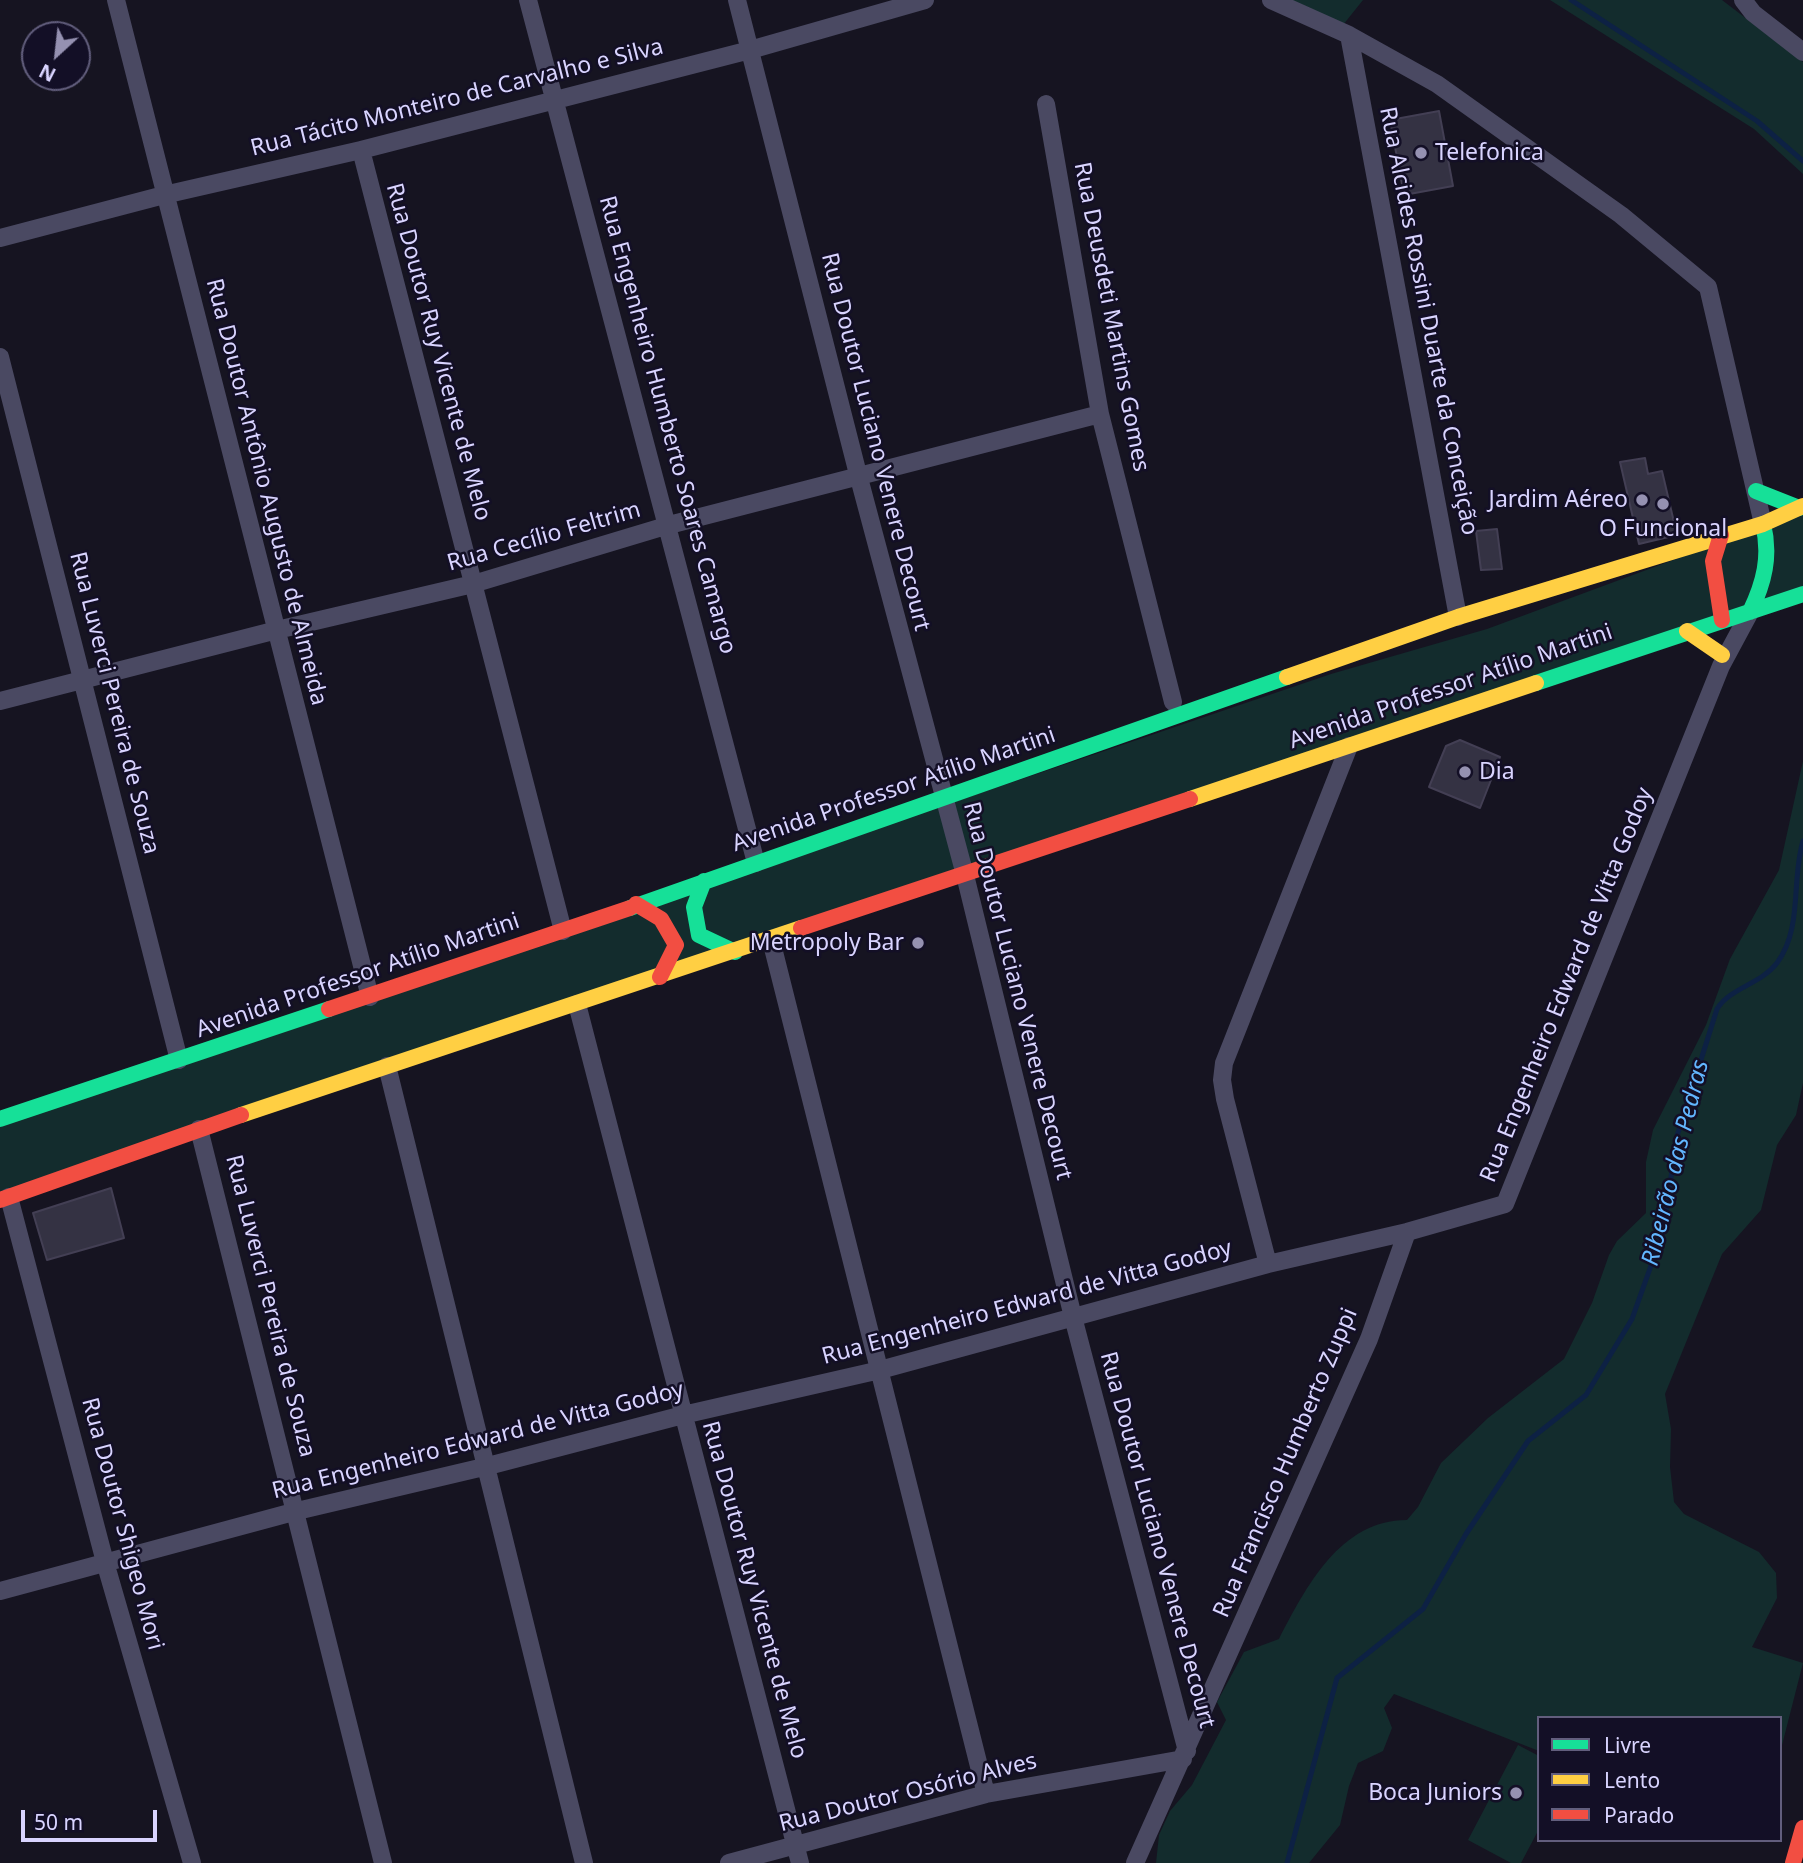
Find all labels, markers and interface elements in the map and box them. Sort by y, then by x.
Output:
north arrow [21,21,91,91]
street label: Rua Tácito Monteiro de Carvalho e Silva [248,33,666,163]
text: N [35,58,60,88]
street label: Rua Alcides Rossini Duarte da Conceição [1373,105,1483,537]
place label: Telefonica [1435,139,1544,167]
marker: Telefonica [1413,145,1429,161]
street label: Rua Deusdeti Martins Gomes [1067,160,1155,474]
street label: Rua Doutor Ruy Vicente de Melo [380,180,496,524]
street label: Rua Engenheiro Humberto Soares Camargo [592,193,742,657]
street label: Rua Doutor Luciano Venere Decourt [815,250,935,634]
street label: Rua Doutor Antônio Augusto de Almeida [200,276,332,708]
place label: Jardim Aéreo [1489,486,1628,514]
marker: Jardim Aéreo [1634,492,1650,508]
street label: Rua Cecílio Feltrim [444,496,644,578]
marker: O Funcional [1655,496,1671,512]
place label: O Funcional [1599,515,1727,543]
street label: Rua Luverci Pereira de Souza [63,549,165,857]
street label: Avenida Professor Atílio Martini [1286,619,1616,755]
street label: Avenida Professor Atílio Martini [729,722,1059,858]
place label: Dia [1479,758,1515,786]
marker: Dia [1457,764,1473,780]
street label: Rua Engenheiro Edward de Vitta Godoy [1475,784,1659,1186]
street label: Rua Doutor Luciano Venere Decourt [957,799,1077,1183]
street label: Avenida Professor Atílio Martini [193,908,523,1044]
place label: Metropoly Bar [750,929,904,957]
marker: Metropoly Bar [910,935,926,951]
water label: Ribeirão das Pedras [1636,1057,1716,1269]
street label: Rua Luverci Pereira de Souza [219,1152,321,1460]
street label: Rua Engenheiro Edward de Vitta Godoy [819,1235,1235,1371]
street label: Rua Francisco Humberto Zuppi [1208,1304,1364,1622]
street label: Rua Doutor Luciano Venere Decourt [1093,1349,1221,1731]
street label: Rua Engenheiro Edward de Vitta Godoy [269,1376,687,1506]
street label: Rua Doutor Shigeo Mori [75,1395,169,1653]
street label: Rua Doutor Ruy Vicente de Melo [696,1418,812,1762]
legend [1537,1716,1782,1842]
text: Livre [1604,1731,1651,1759]
street label: Rua Doutor Osório Alves [776,1748,1040,1838]
text: Lento [1604,1766,1660,1794]
place label: Boca Juniors [1368,1779,1502,1807]
marker: Boca Juniors [1508,1785,1524,1801]
scale bar [24,1797,161,1841]
text: Parado [1604,1801,1674,1829]
text: 50 m [34,1808,83,1836]

